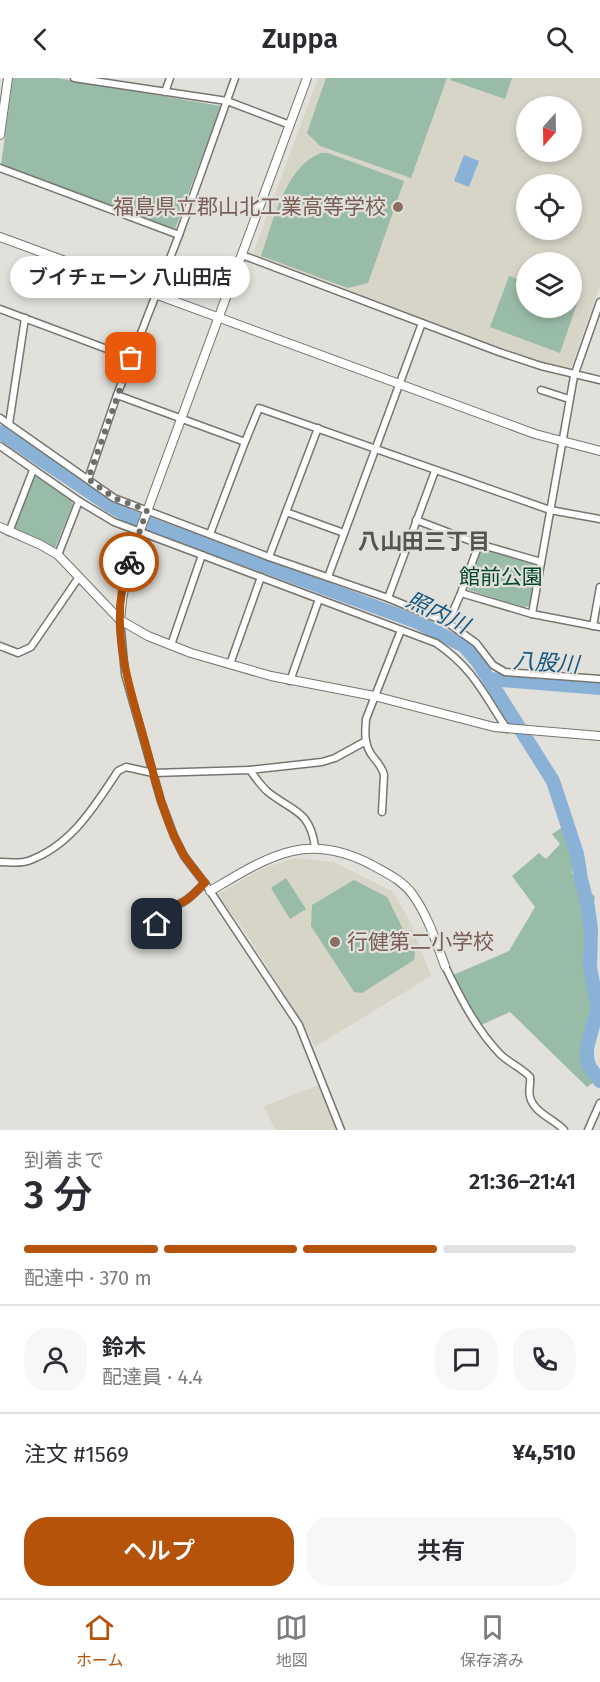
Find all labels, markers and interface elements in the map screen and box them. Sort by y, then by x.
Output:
icon: back [24,23,57,56]
text: Zuppa [262,23,338,55]
icon: search [543,23,576,56]
north arrow [516,96,582,162]
map controls [516,96,582,318]
button: locate [516,174,582,240]
place label: 福島県立郡山北工業高等学校 [113,194,386,220]
marker: 福島県立郡山北工業高等学校 [391,200,405,214]
button: layers [516,252,582,318]
callout: ブイチェーン 八山田店 [11,256,251,298]
text: ブイチェーン 八山田店 [28,265,232,289]
pin [105,332,156,383]
icon: bag [114,341,147,374]
district label: 八山田三丁目 [358,528,490,555]
courier [99,532,159,592]
icon: bike [113,546,146,579]
park label: 館前公園 [459,564,543,590]
water label: 照内川 [402,586,475,640]
water label: 八股川 [512,647,582,678]
pin [131,898,182,949]
icon: home [140,907,173,940]
place label: 行健第二小学校 [347,929,494,955]
marker: 行健第二小学校 [328,935,342,949]
text: 到着まで [24,1148,104,1172]
text: 21:36–21:41 [469,1168,576,1195]
text: 3 分 [24,1172,93,1218]
text: 配達中 · 370 m [24,1266,152,1290]
button: person [24,1328,87,1391]
button: chat [435,1328,498,1391]
button: phone [513,1328,576,1391]
text: 鈴木 [102,1334,146,1361]
text: 配達員 · 4.4 [102,1365,203,1389]
text: ¥4,510 [512,1439,576,1466]
text: 注文 #1569 [24,1441,129,1468]
button: ヘルプ [24,1517,294,1586]
button: 共有 [306,1517,576,1586]
tab: ホーム [76,1611,123,1671]
tab: 地図 [275,1611,308,1671]
tab: 保存済み [460,1611,524,1671]

